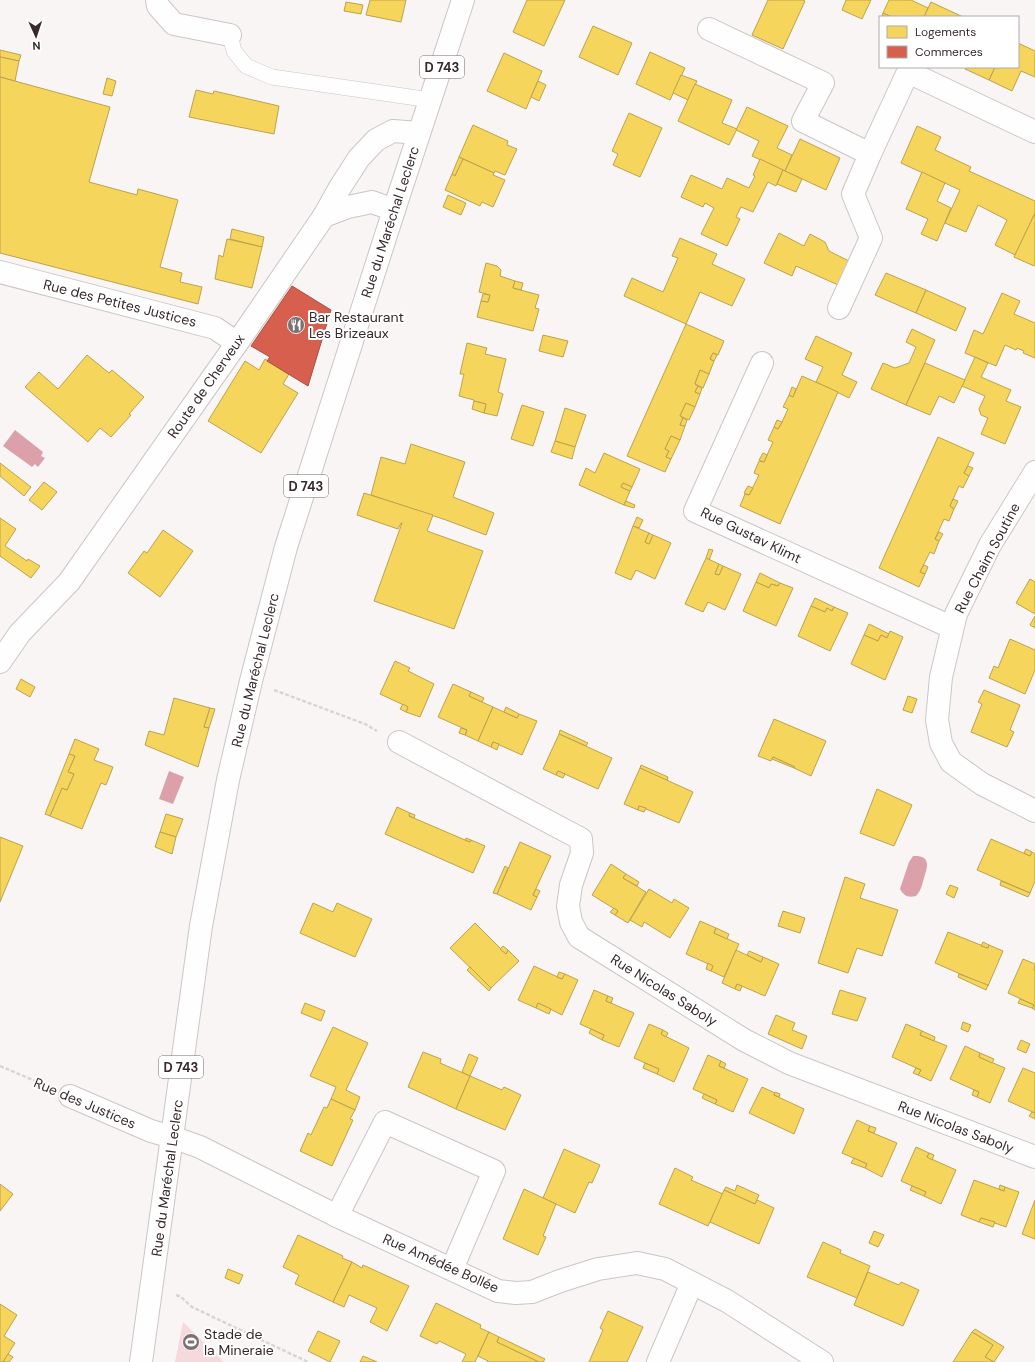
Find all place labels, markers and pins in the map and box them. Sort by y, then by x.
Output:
place label: Bar Restaurant Les Brizeaux [309,308,404,342]
restaurant icon: Bar Restaurant Les Brizeaux [286,315,306,335]
place label: Stade de la Mineraie [204,1325,274,1359]
sports icon: Stade de la Mineraie [181,1332,201,1352]

